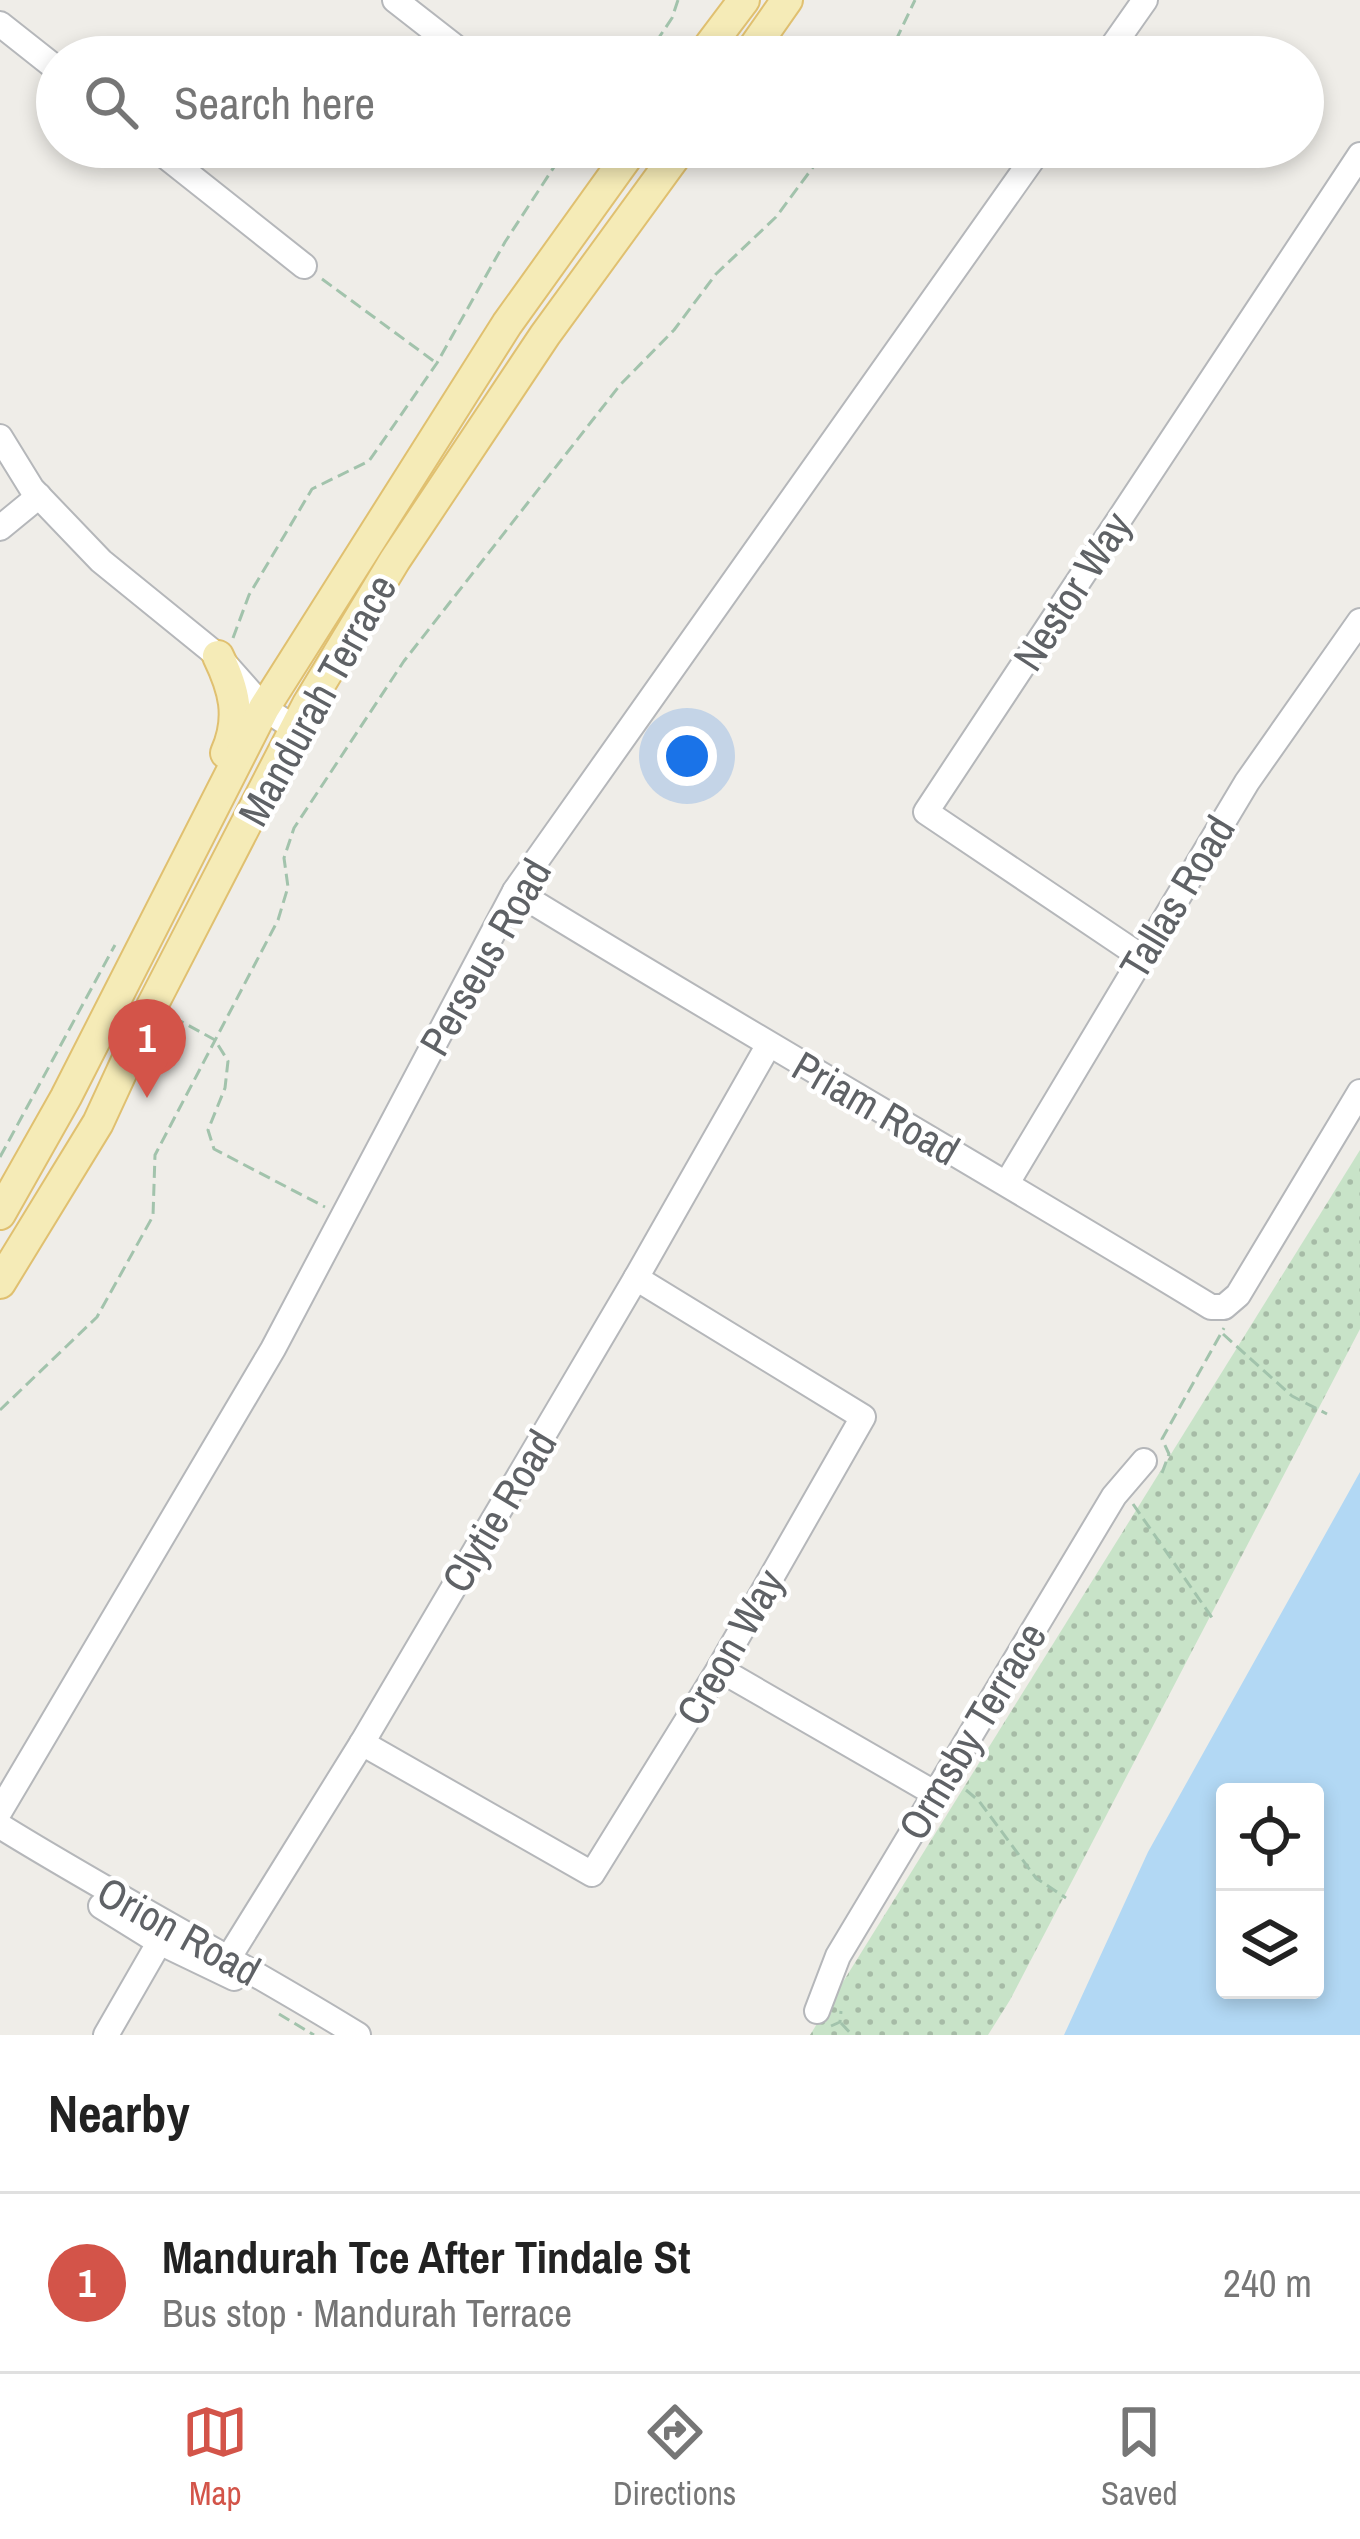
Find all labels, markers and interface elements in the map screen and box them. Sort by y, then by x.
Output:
search box [36,36,1324,168]
icon: search [78,69,144,135]
text: Search here [174,72,375,133]
street label: Nestor Way [1000,501,1144,681]
street label: Mandurah Terrace [225,564,409,836]
your location [657,726,717,786]
street label: Tallas Road [1106,805,1248,989]
street label: Perseus Road [406,849,564,1065]
pin: 1 [108,999,186,1098]
street label: Priam Road [782,1038,970,1178]
street label: Clytie Road [429,1419,569,1603]
street label: Creon Way [663,1559,797,1735]
street label: Ormsby Terrace [885,1612,1059,1850]
map controls [1216,1783,1324,1999]
button: locate [1216,1783,1324,1891]
street label: Orion Road [88,1863,270,1999]
button: layers [1216,1891,1324,1999]
text: Nearby [48,2079,190,2148]
text: Mandurah Tce After Tindale St [162,2226,690,2287]
text: 1 [78,2257,96,2309]
text: 240 m [1223,2257,1312,2309]
text: Bus stop · Mandurah Terrace [162,2287,572,2339]
tab: Map [182,2399,248,2515]
tab: Directions [613,2399,736,2515]
tab: Saved [1101,2399,1178,2515]

